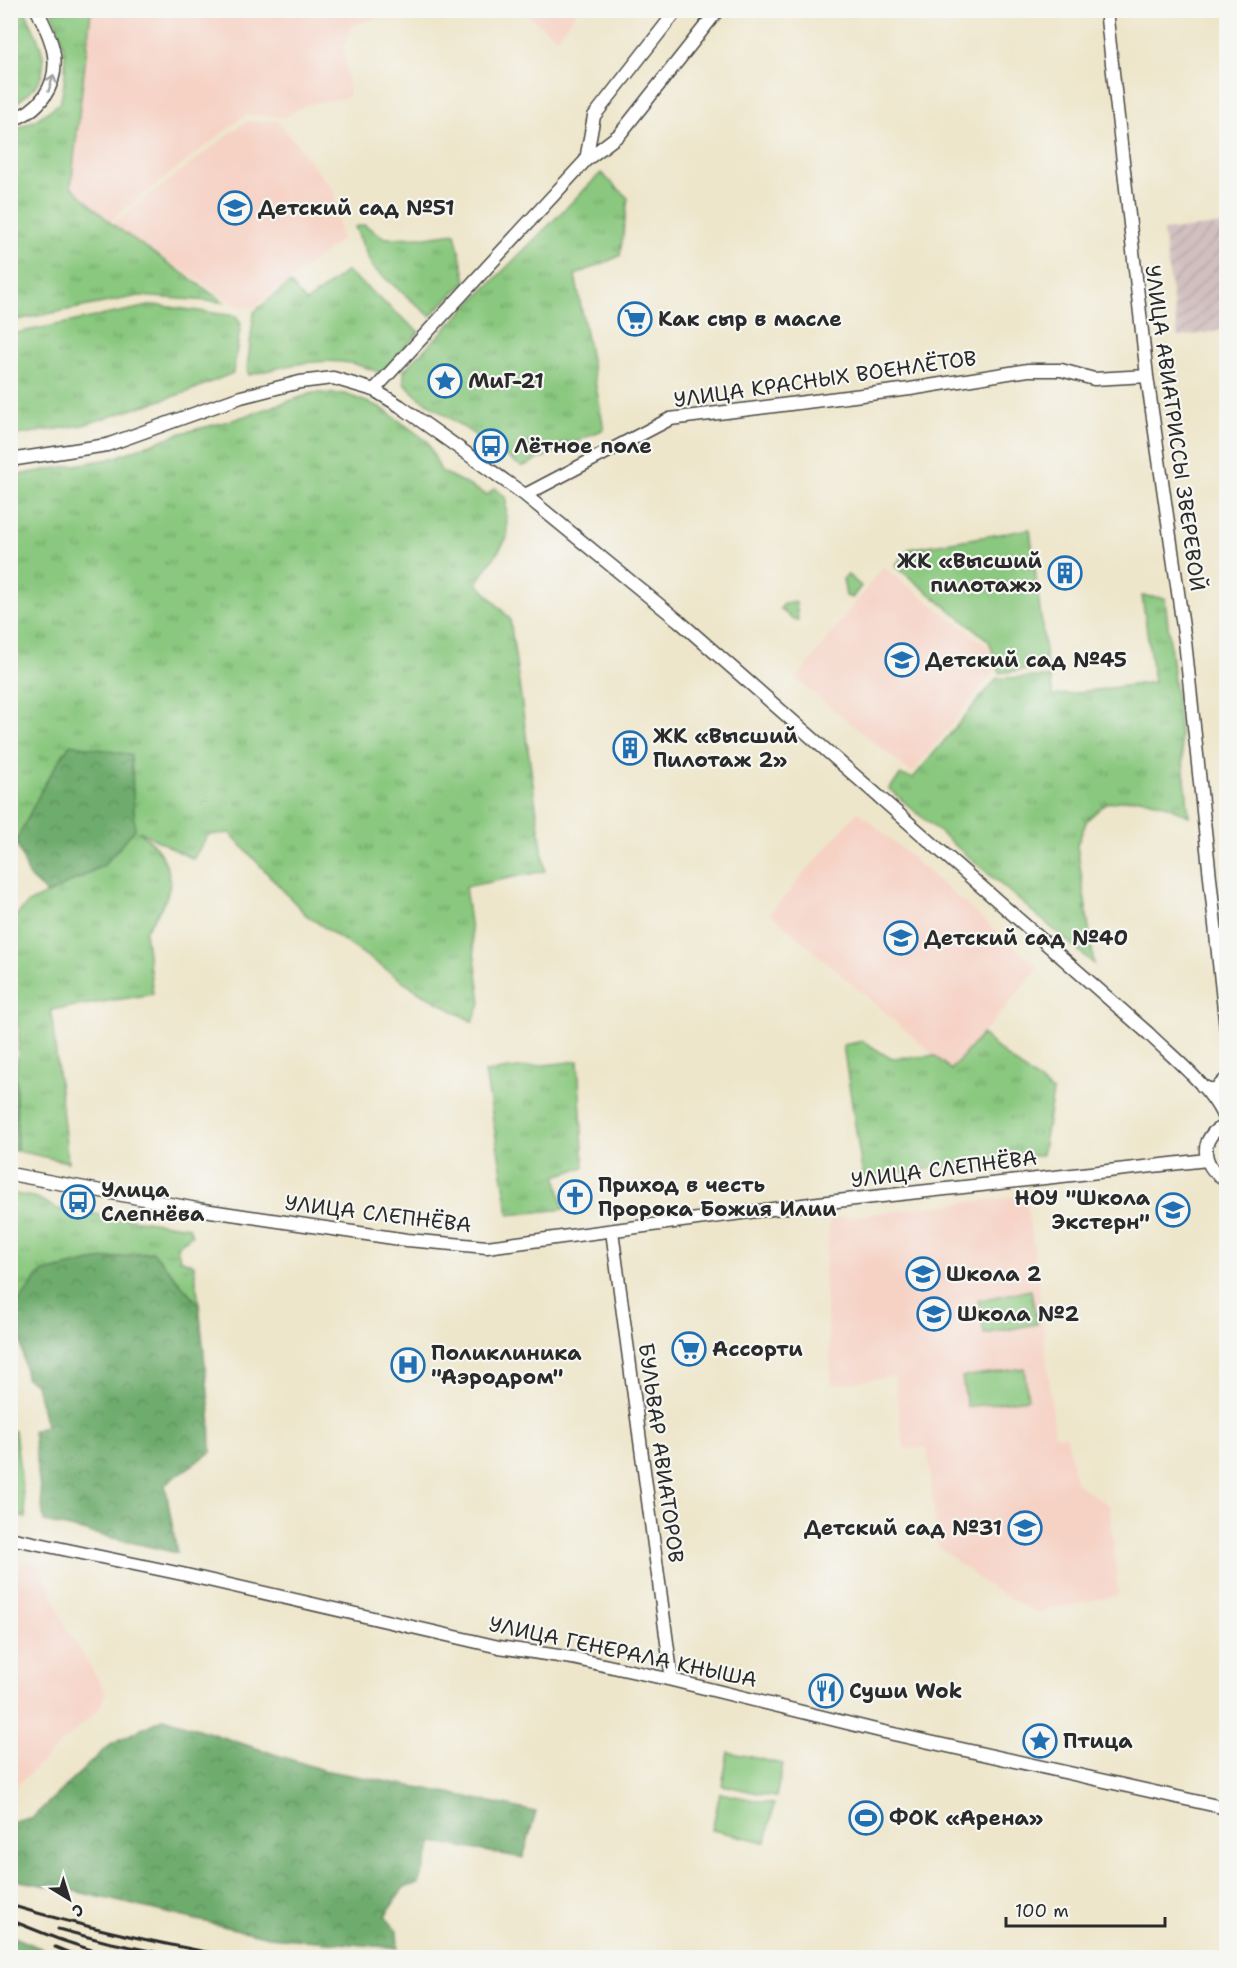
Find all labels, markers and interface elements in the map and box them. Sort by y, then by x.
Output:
one-way arrow [46,74,57,93]
school or university icon: Детский сад №51 [217,190,253,226]
place label: Детский сад №51 [258,194,455,222]
street label: УЛИЦА АВИАТРИССЫ ЗВЕРЕВОЙ [1138,263,1212,593]
supermarket icon: Как сыр в масле [617,301,653,337]
place label: Как сыр в масле [658,305,842,333]
street label: УЛИЦА КРАСНЫХ ВОЕНЛЁТОВ [672,344,978,414]
place icon: МиГ-21 [427,363,463,399]
place label: МиГ-21 [468,367,544,395]
bus stop icon: Лётное поле [473,428,509,464]
place label: Лётное поле [514,432,652,460]
place label: ЖК «Высший пилотаж» [897,547,1042,599]
building icon: ЖК «Высший пилотаж» [1047,555,1083,591]
school or university icon: Детский сад №45 [884,642,920,678]
place label: Детский сад №45 [925,646,1127,674]
place label: ЖК «Высший Пилотаж 2» [653,722,798,774]
building icon: ЖК «Высший Пилотаж 2» [612,730,648,766]
school or university icon: Детский сад №40 [883,920,919,956]
place label: Детский сад №40 [924,924,1128,952]
street label: УЛИЦА СЛЕПНЁВА [849,1144,1039,1194]
place label: Приход в честь Пророка Божия Илии [598,1171,837,1223]
place label: Улица Слепнёва [101,1176,205,1228]
church icon: Приход в честь Пророка Божия Илии [557,1179,593,1215]
bus stop icon: Улица Слепнёва [60,1184,96,1220]
place label: НОУ "Школа Экстерн" [1015,1184,1151,1236]
street label: УЛИЦА СЛЕПНЁВА [283,1189,473,1239]
school or university icon: НОУ "Школа Экстерн" [1155,1192,1191,1228]
school or university icon: Школа 2 [905,1256,941,1292]
place label: Школа 2 [946,1260,1042,1288]
school or university icon: Школа №2 [916,1296,952,1332]
place label: Школа №2 [957,1300,1080,1328]
supermarket icon: Ассорти [671,1331,707,1367]
place label: Ассорти [712,1335,803,1363]
place label: Поликлиника "Аэродром" [431,1339,582,1391]
street label: БУЛЬВАР АВИАТОРОВ [632,1341,690,1565]
hospital icon: Поликлиника "Аэродром" [390,1347,426,1383]
school or university icon: Детский сад №31 [1007,1510,1043,1546]
place label: Детский сад №31 [804,1514,1002,1542]
street label: УЛИЦА ГЕНЕРАЛА КНЫША [486,1610,760,1694]
restaurant icon: Суши Wok [808,1673,844,1709]
place label: Суши Wok [849,1677,962,1705]
place icon: Птица [1022,1723,1058,1759]
place label: Птица [1063,1727,1133,1755]
sports icon: ФОК «Арена» [848,1800,884,1836]
place label: ФОК «Арена» [889,1804,1043,1832]
north arrow [39,1869,99,1929]
scale bar [1006,1890,1165,1928]
text: С [67,1899,88,1922]
text: 100 m [1015,1899,1069,1923]

